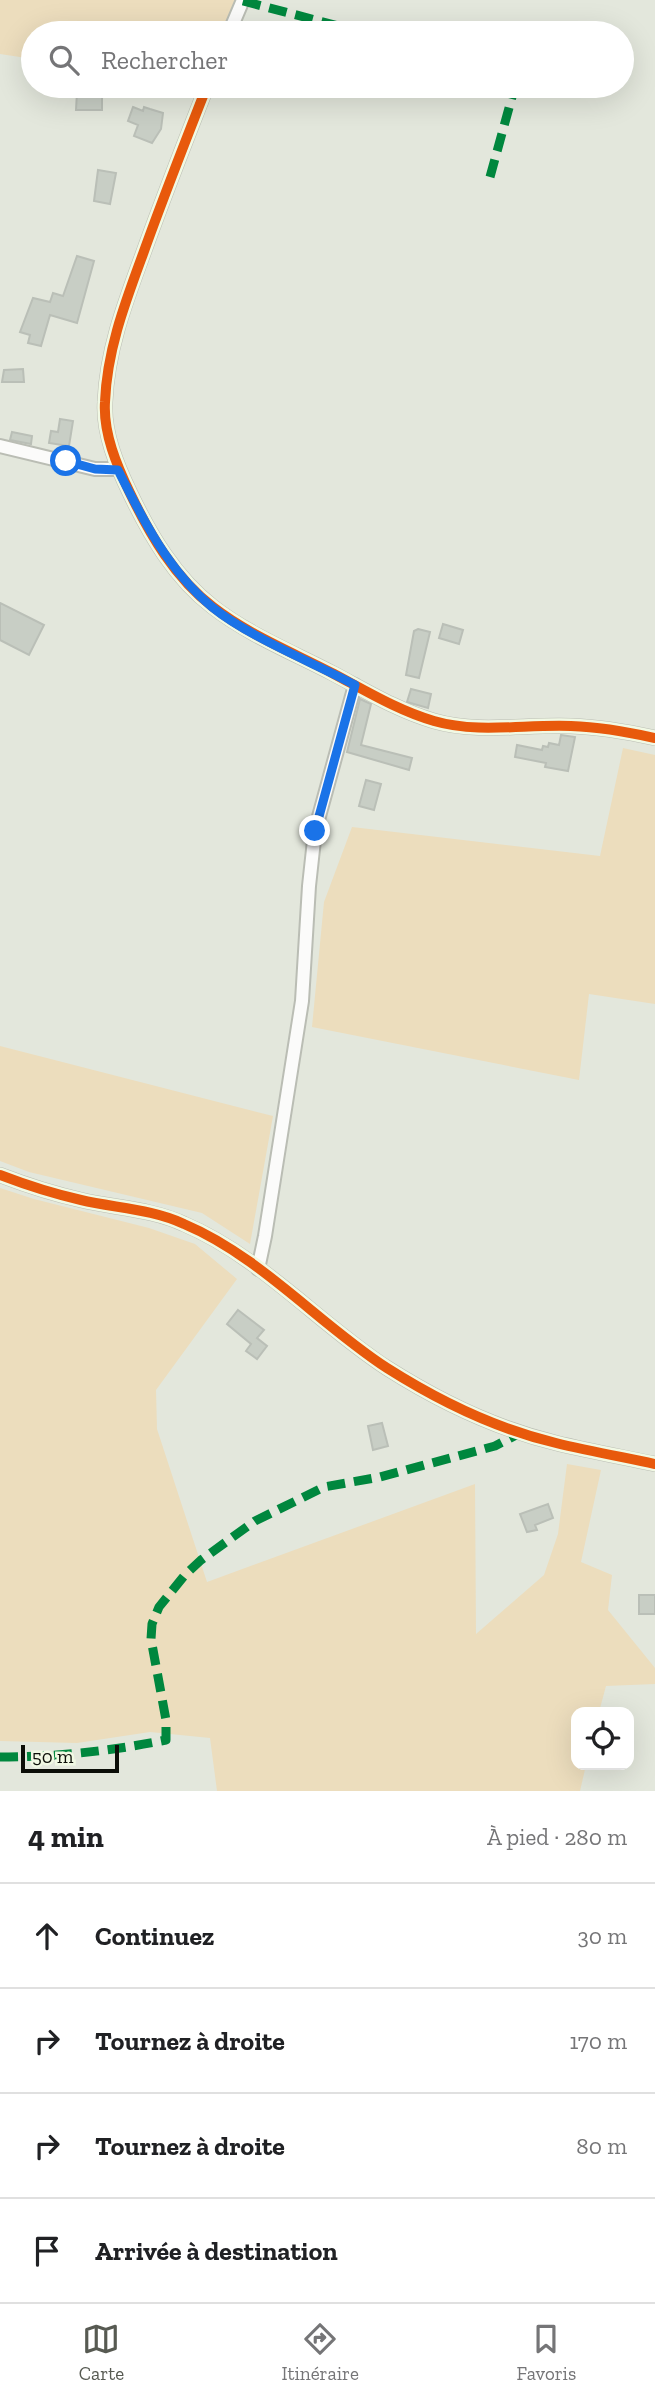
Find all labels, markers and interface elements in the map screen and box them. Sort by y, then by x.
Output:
search box [21,21,634,98]
icon: search [45,41,83,79]
text: Rechercher [101,44,228,76]
route start [50,445,81,476]
route end [299,815,330,846]
map controls [571,1707,634,1770]
button: locate [571,1707,634,1770]
scale bar [21,1742,119,1774]
text: 50 m [32,1745,73,1768]
text: 4 min [28,1819,104,1855]
text: À pied · 280 m [487,1823,627,1851]
icon: ahead [28,1917,66,1955]
text: Continuez [95,1920,214,1952]
text: 30 m [577,1922,627,1950]
icon: right [28,2022,66,2060]
text: Tournez à droite [95,2025,285,2057]
text: 170 m [569,2027,627,2055]
icon: right [28,2127,66,2165]
text: Tournez à droite [95,2130,285,2162]
text: 80 m [576,2132,627,2160]
icon: arrive [28,2232,66,2270]
text: Arrivée à destination [95,2235,338,2267]
tab: Carte [79,2320,124,2385]
tab: Itinéraire [282,2320,359,2385]
tab: Favoris [516,2320,576,2385]

